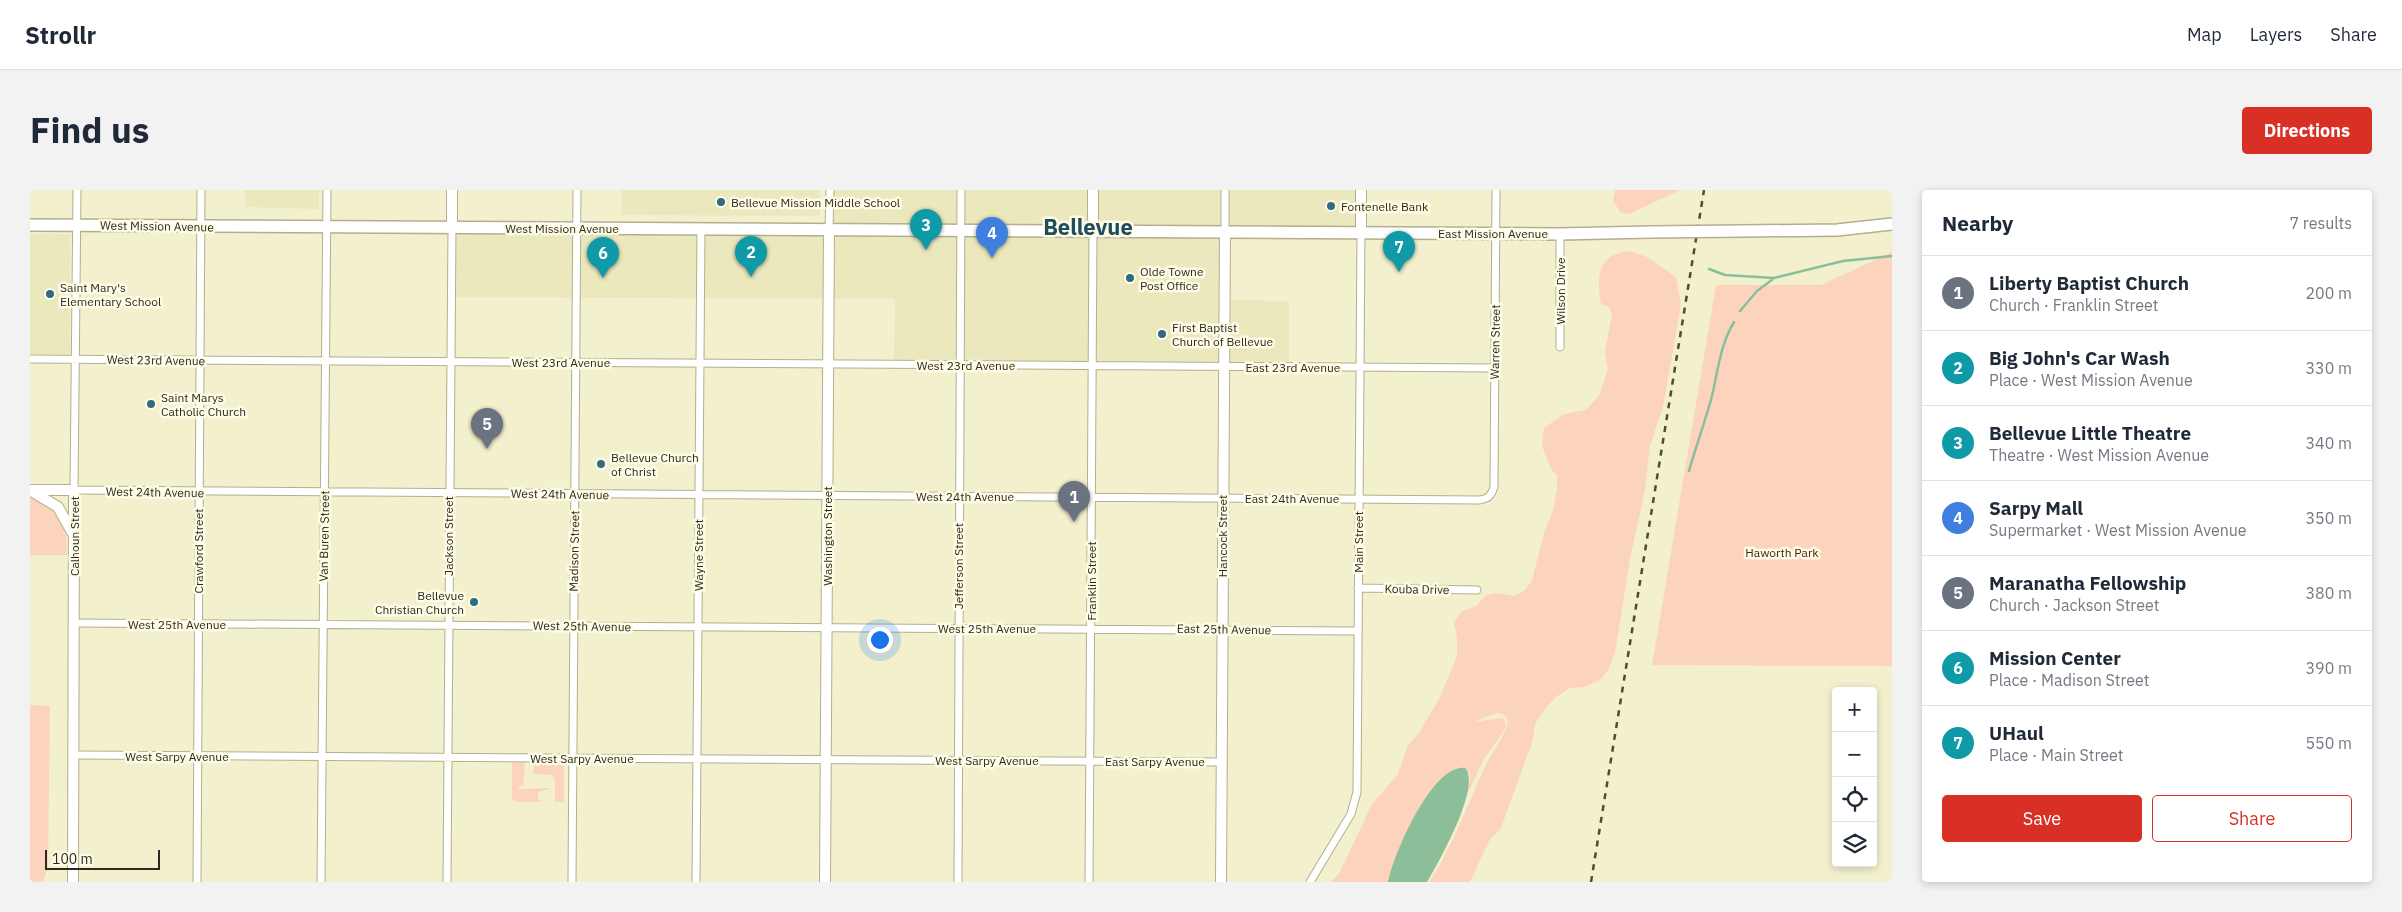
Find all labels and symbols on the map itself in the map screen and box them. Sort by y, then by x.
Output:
place label: Bellevue Mission Middle School [731,195,900,210]
marker: Bellevue Mission Middle School [715,196,727,208]
place label: Fontenelle Bank [1341,199,1429,214]
marker: Fontenelle Bank [1325,200,1337,212]
pin: 3 [910,209,942,250]
district label: Bellevue [1043,212,1133,241]
pin: 4 [976,217,1008,258]
street label: West Mission Avenue [100,218,214,234]
street label: West Mission Avenue [505,221,619,236]
street label: East Mission Avenue [1438,226,1548,241]
pin: 7 [1383,231,1415,272]
pin: 2 [735,236,767,277]
pin: 6 [587,237,619,278]
street label: Wilson Drive [1553,257,1568,325]
place label: Olde Towne Post Office [1140,264,1204,293]
marker: Olde Towne Post Office [1124,272,1136,284]
place label: Saint Mary's Elementary School [60,280,161,309]
marker: Saint Mary's Elementary School [44,288,56,300]
street label: Warren Street [1487,304,1503,380]
place label: First Baptist Church of Bellevue [1172,320,1274,349]
marker: First Baptist Church of Bellevue [1156,328,1168,340]
street label: West 23rd Avenue [107,352,206,368]
street label: West 23rd Avenue [512,355,611,370]
street label: West 23rd Avenue [917,358,1016,373]
street label: East 23rd Avenue [1246,360,1341,375]
place label: Saint Marys Catholic Church [161,390,246,419]
marker: Saint Marys Catholic Church [145,398,157,410]
pin: 5 [471,408,503,449]
place label: Bellevue Church of Christ [611,450,699,479]
marker: Bellevue Church of Christ [595,458,607,470]
pin: 1 [1058,481,1090,522]
street label: West 24th Avenue [106,484,205,500]
street label: West 24th Avenue [511,486,610,502]
street label: Washington Street [820,486,835,586]
street label: West 24th Avenue [916,489,1015,504]
street label: Van Buren Street [316,490,332,582]
street label: East 24th Avenue [1245,491,1340,506]
street label: Hancock Street [1215,495,1230,577]
street label: Calhoun Street [67,496,82,576]
street label: Jackson Street [441,496,456,576]
street label: Crawford Street [191,509,206,594]
street label: Madison Street [566,510,582,592]
street label: Main Street [1351,511,1366,573]
street label: Wayne Street [691,519,706,591]
street label: Jefferson Street [951,523,966,609]
street label: Franklin Street [1084,541,1099,621]
park label: Haworth Park [1745,545,1819,560]
street label: Kouba Drive [1384,581,1450,597]
place label: Bellevue Christian Church [375,588,464,617]
marker: Bellevue Christian Church [468,596,480,608]
street label: West 25th Avenue [128,617,227,632]
street label: West 25th Avenue [533,618,632,634]
street label: West 25th Avenue [938,621,1037,636]
street label: East 25th Avenue [1177,621,1272,637]
your location [867,627,893,653]
street label: West Sarpy Avenue [125,749,229,764]
street label: West Sarpy Avenue [530,751,634,766]
street label: West Sarpy Avenue [935,753,1039,768]
street label: East Sarpy Avenue [1105,754,1205,769]
scale bar [45,847,160,870]

